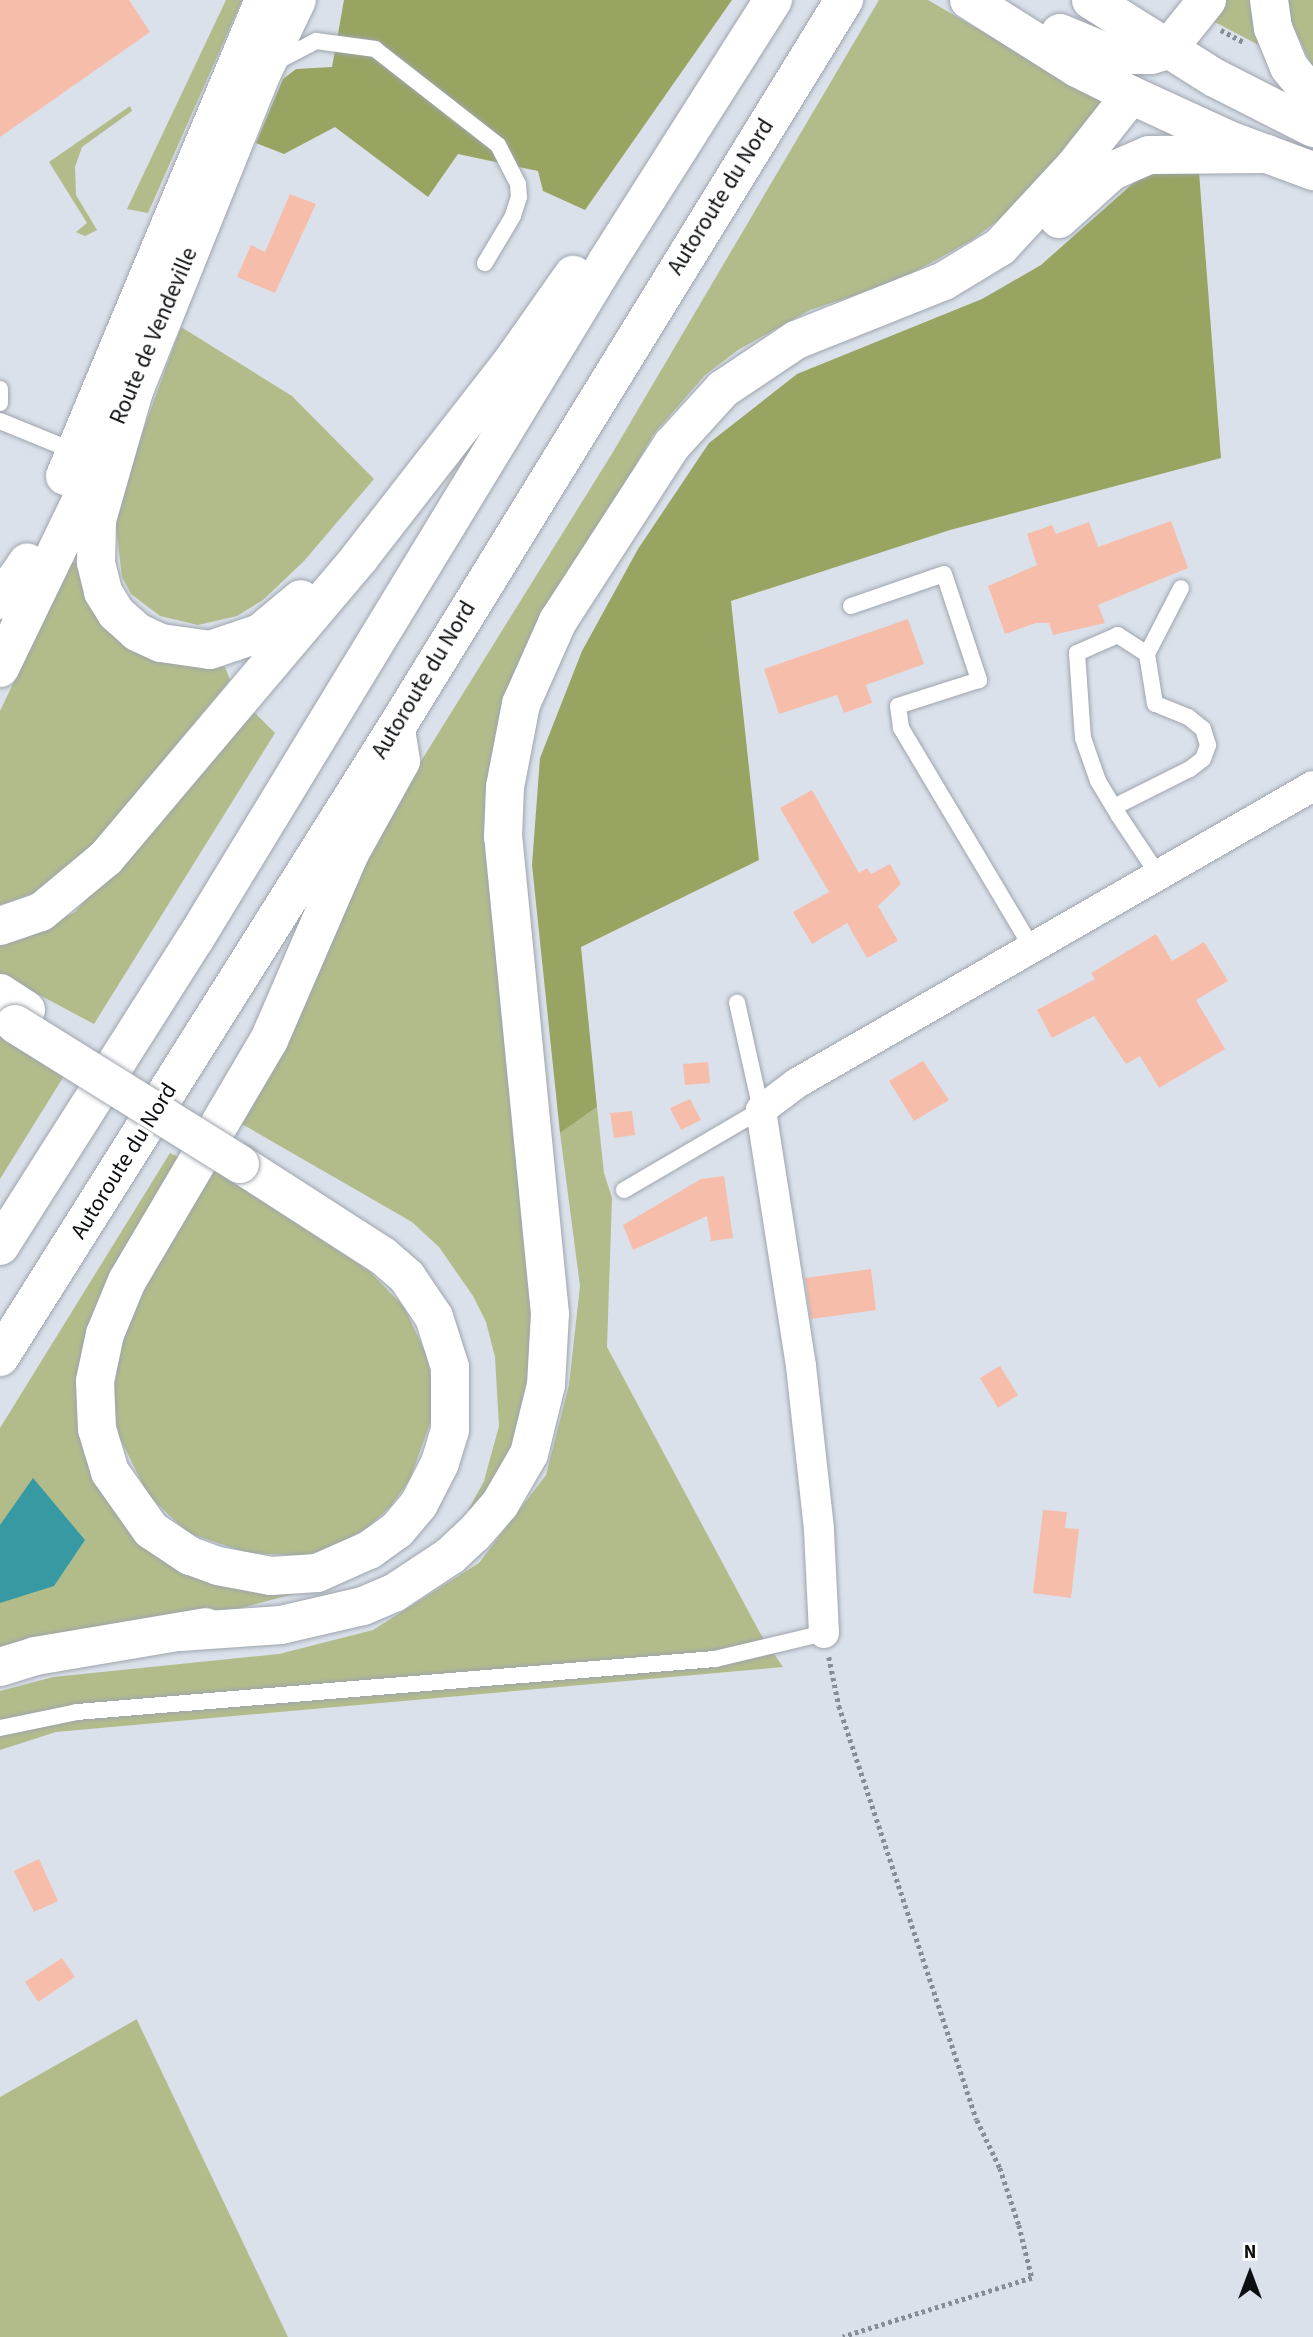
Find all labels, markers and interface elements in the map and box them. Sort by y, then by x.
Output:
street label: Autoroute du Nord [662,114,780,280]
street label: Route de Vendeville [104,243,204,429]
street label: Autoroute du Nord [366,596,482,764]
street label: Autoroute du Nord [65,1078,183,1244]
north arrow [1215,2239,1285,2309]
text: N [1244,2239,1256,2266]

